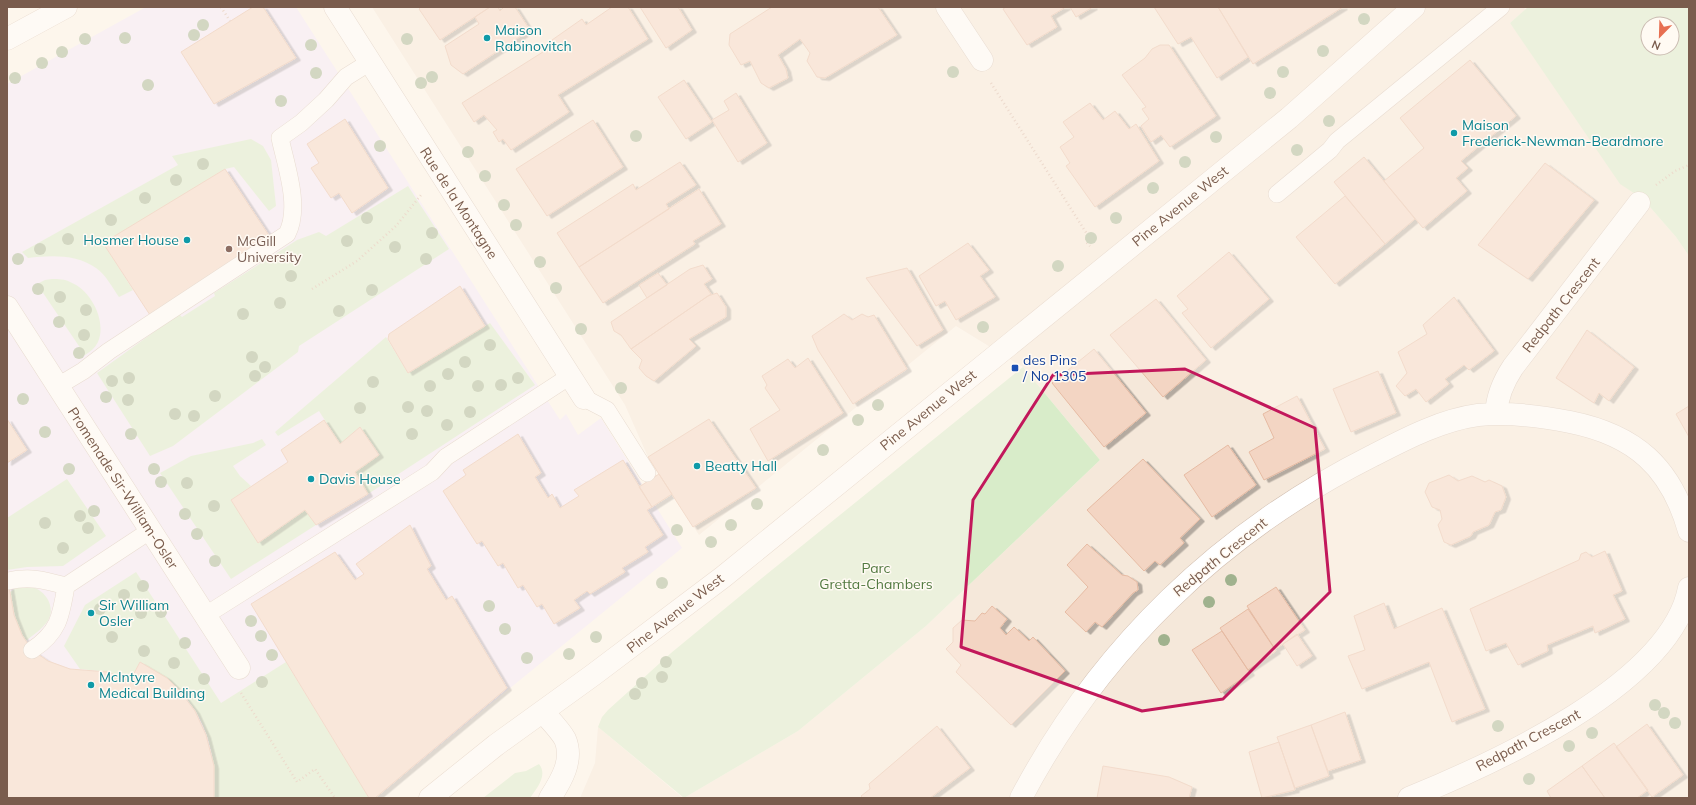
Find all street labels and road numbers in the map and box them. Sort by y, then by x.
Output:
street label: Rue de la Montagne [416,144,502,262]
street label: Pine Avenue West [1128,162,1232,250]
street label: Redpath Crescent [1518,254,1604,356]
street label: Pine Avenue West [876,366,980,454]
street label: Promenade Sir-William-Osler [64,404,183,573]
street label: Redpath Crescent [1169,514,1271,600]
street label: Pine Avenue West [623,569,727,657]
street label: Redpath Crescent [1473,705,1583,775]

